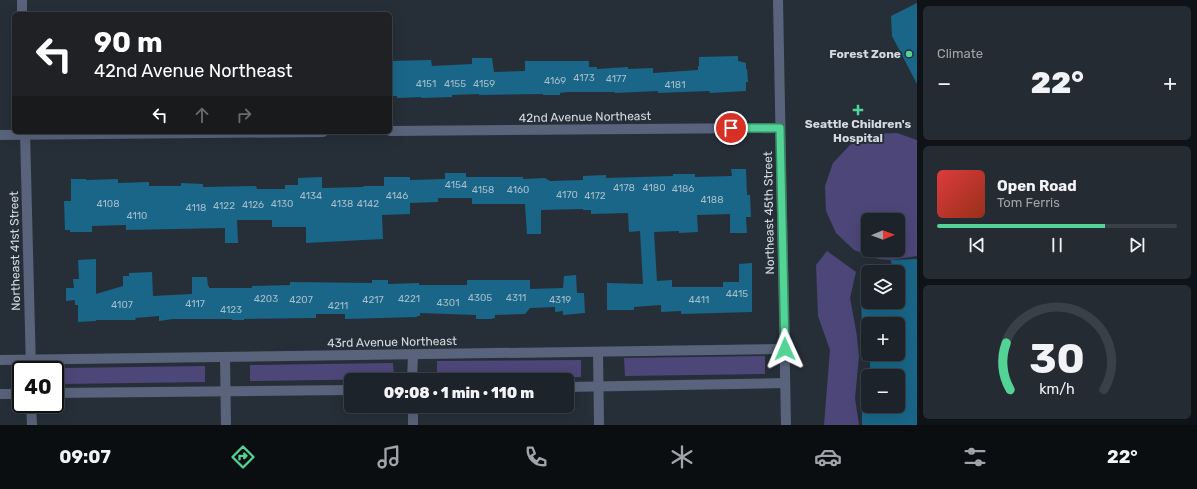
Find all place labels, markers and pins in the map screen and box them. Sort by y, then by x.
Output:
place label: Forest Zone [829,47,901,61]
marker: Forest Zone [904,49,914,59]
marker: Seattle Children's Hospital [852,104,864,116]
pin [714,111,748,145]
place label: Seattle Children's Hospital [805,117,912,145]

